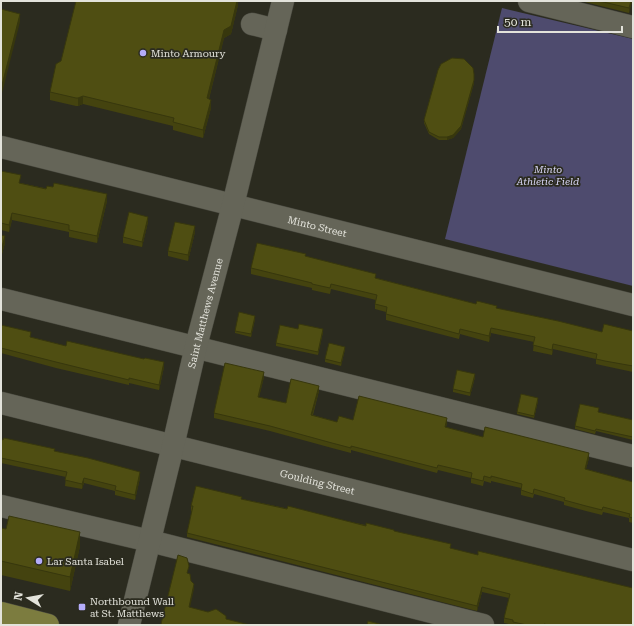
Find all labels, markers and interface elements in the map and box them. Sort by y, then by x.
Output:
scale bar [498,8,622,34]
text: 50 m [504,15,531,29]
marker: Minto Armoury [138,48,148,58]
place label: Minto Armoury [151,48,225,59]
park label: Minto Athletic Field [516,164,579,187]
street label: Minto Street [287,213,348,239]
street label: Saint Matthews Avenue [186,256,224,369]
street label: Goulding Street [279,467,356,496]
marker: Lar Santa Isabel [34,556,44,566]
place label: Lar Santa Isabel [47,556,124,567]
north arrow [8,578,48,618]
text: N [11,590,26,602]
place label: Northbound Wall at St. Matthews [90,596,174,619]
marker: Northbound Wall at St. Matthews [77,602,87,612]

